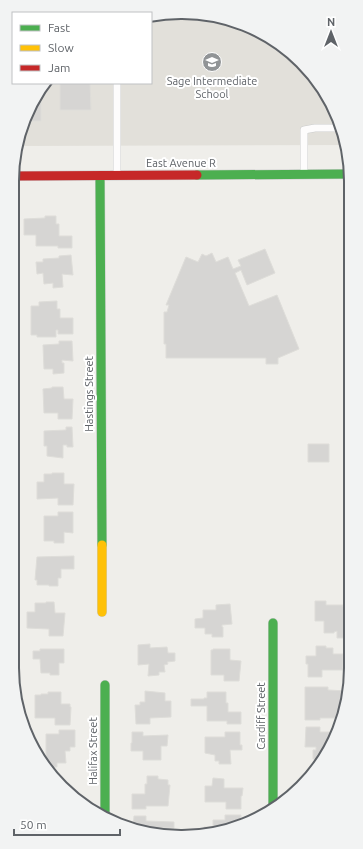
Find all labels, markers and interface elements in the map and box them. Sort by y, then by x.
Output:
legend [12,12,152,84]
north arrow [311,12,351,52]
text: N [327,16,335,28]
text: Fast [48,21,70,34]
text: Slow [48,41,74,54]
school or university icon: Sage Intermediate School [201,51,223,73]
text: Jam [48,61,70,74]
place label: Sage Intermediate School [167,75,257,100]
street label: East Avenue R [146,157,216,169]
street label: Hastings Street [83,355,95,432]
street label: Cardiff Street [255,682,267,750]
street label: Halifax Street [87,717,99,785]
scale bar [14,811,120,837]
text: 50 m [20,818,47,831]

